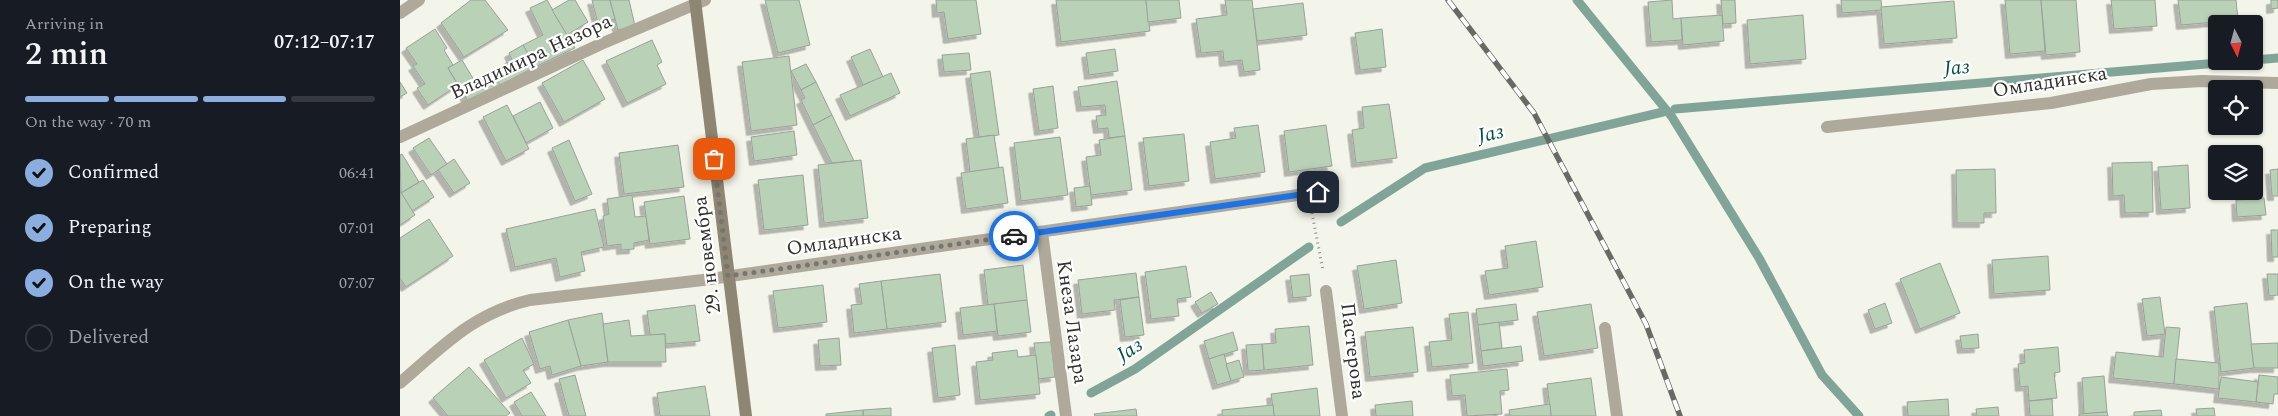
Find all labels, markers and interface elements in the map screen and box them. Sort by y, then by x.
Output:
street label: Владимира Назора [445,6,617,108]
text: Arriving in [25,12,104,36]
north arrow [2208,15,2262,70]
map controls [2208,15,2263,200]
text: 07:12–07:17 [274,28,375,57]
text: 2 min [25,30,108,79]
water label: Јаз [1940,51,1972,85]
street label: Омладинска [1991,58,2110,106]
button: locate [2208,80,2263,135]
text: On the way · 70 m [25,110,151,134]
water label: Јаз [1473,115,1507,153]
pin [693,138,735,180]
icon: bag [700,145,728,173]
button: layers [2208,145,2263,200]
text: Confirmed [68,158,159,187]
icon: check [25,159,53,187]
text: 06:41 [339,161,375,185]
pin [1297,171,1339,213]
icon: home [1304,178,1332,206]
street label: 29. новембра [685,194,729,316]
courier [989,211,1039,261]
text: Preparing [68,213,152,242]
icon: check [25,214,53,242]
text: 07:01 [339,216,375,240]
street label: Омладинска [785,218,904,264]
icon: car [1000,222,1028,250]
street label: Кнеза Лазара [1048,258,1096,386]
text: On the way [68,268,164,297]
icon: check [25,269,53,297]
text: 07:07 [339,271,375,295]
street label: Пастерова [1332,301,1374,401]
text: Delivered [68,323,149,352]
water label: Јаз [1109,329,1150,372]

